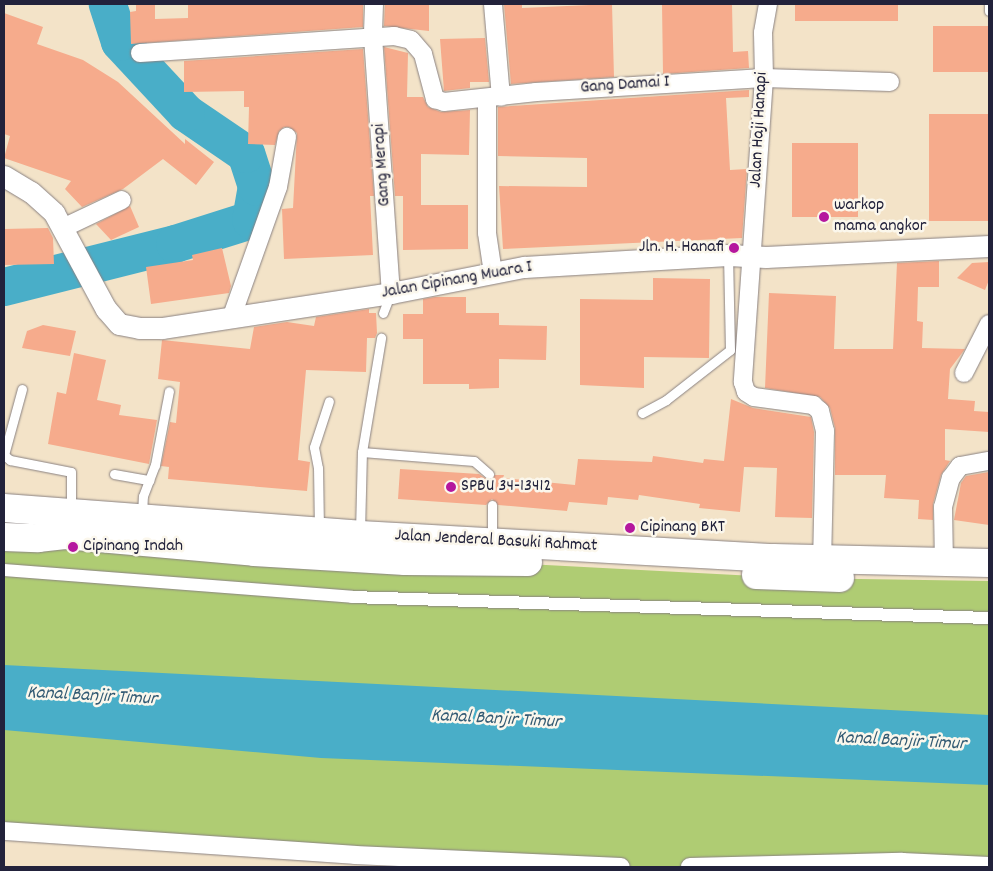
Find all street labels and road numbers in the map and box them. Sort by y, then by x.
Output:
street label: Gang Damai I [580,72,670,100]
street label: Jalan Haji Hanapi [746,72,774,188]
street label: Gang Merapi [369,123,397,207]
street label: Jalan Cipinang Muara I [380,257,534,305]
street label: Jalan Jenderal Basuki Rahmat [394,526,598,558]

